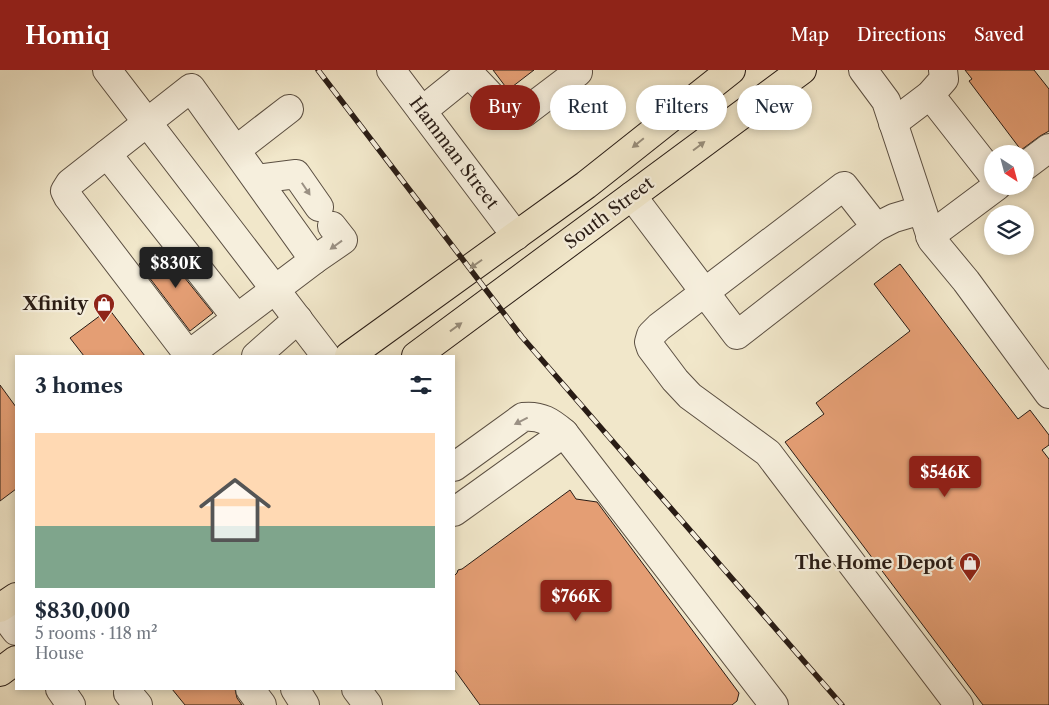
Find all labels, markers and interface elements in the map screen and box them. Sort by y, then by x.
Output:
text: Homiq [25,21,110,50]
text: Map [790,24,829,46]
text: Directions [857,24,946,46]
text: Saved [974,24,1024,46]
chip: Buy [470,85,540,130]
chip: Rent [550,85,626,130]
chip: Filters [636,85,727,130]
chip: New [737,85,812,130]
street label: Hamman Street [405,93,504,214]
one-way arrow [631,138,644,149]
one-way arrow [692,141,705,152]
north arrow [984,145,1034,195]
map controls [984,145,1034,255]
street label: South Street [560,172,659,254]
one-way arrow [301,182,311,196]
button: layers [984,205,1034,255]
one-way arrow [329,240,343,250]
pin: $830K [141,246,211,289]
text: $830K [151,253,201,273]
one-way arrow [469,259,483,269]
shop icon: Xfinity [92,292,116,323]
place label: Xfinity [22,293,89,315]
one-way arrow [449,322,463,332]
icon: filters [407,371,435,399]
text: 3 homes [35,373,123,398]
one-way arrow [514,416,529,425]
pin: $546K [910,456,980,498]
text: $546K [920,462,970,482]
icon: home [190,465,280,555]
shop icon: The Home Depot [958,551,982,582]
place label: The Home Depot [795,552,955,574]
pin: $766K [541,580,611,622]
text: $766K [552,586,600,606]
text: $830,000 [35,598,130,623]
text: 5 rooms · 118 m² [35,623,158,643]
text: House [35,643,84,663]

